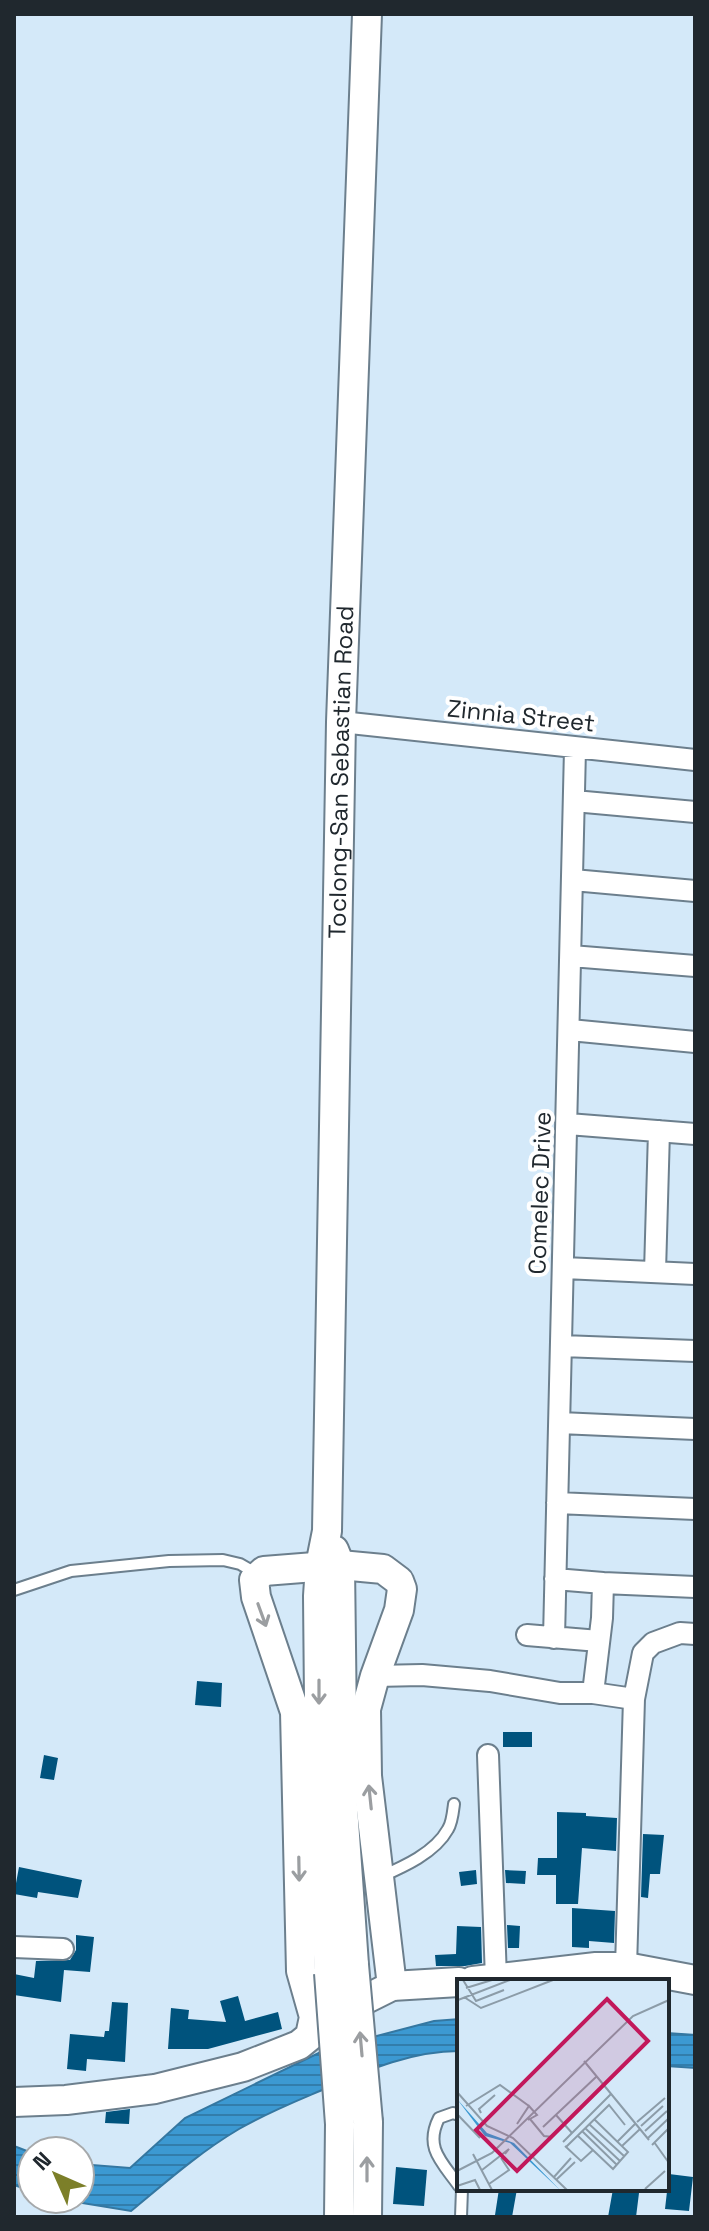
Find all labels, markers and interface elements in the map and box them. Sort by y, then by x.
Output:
street label: Toclong-San Sebastian Road [321,605,360,939]
street label: Zinnia Street [446,692,596,739]
street label: Comelec Drive [521,1111,558,1275]
one-way arrow [256,1602,270,1627]
one-way arrow [311,1678,327,1705]
one-way arrow [362,1784,377,1811]
one-way arrow [291,1855,307,1882]
inset map [457,1979,669,2191]
one-way arrow [353,2031,368,2058]
north arrow [16,2135,96,2215]
text: N [27,2146,57,2176]
one-way arrow [359,2156,375,2183]

